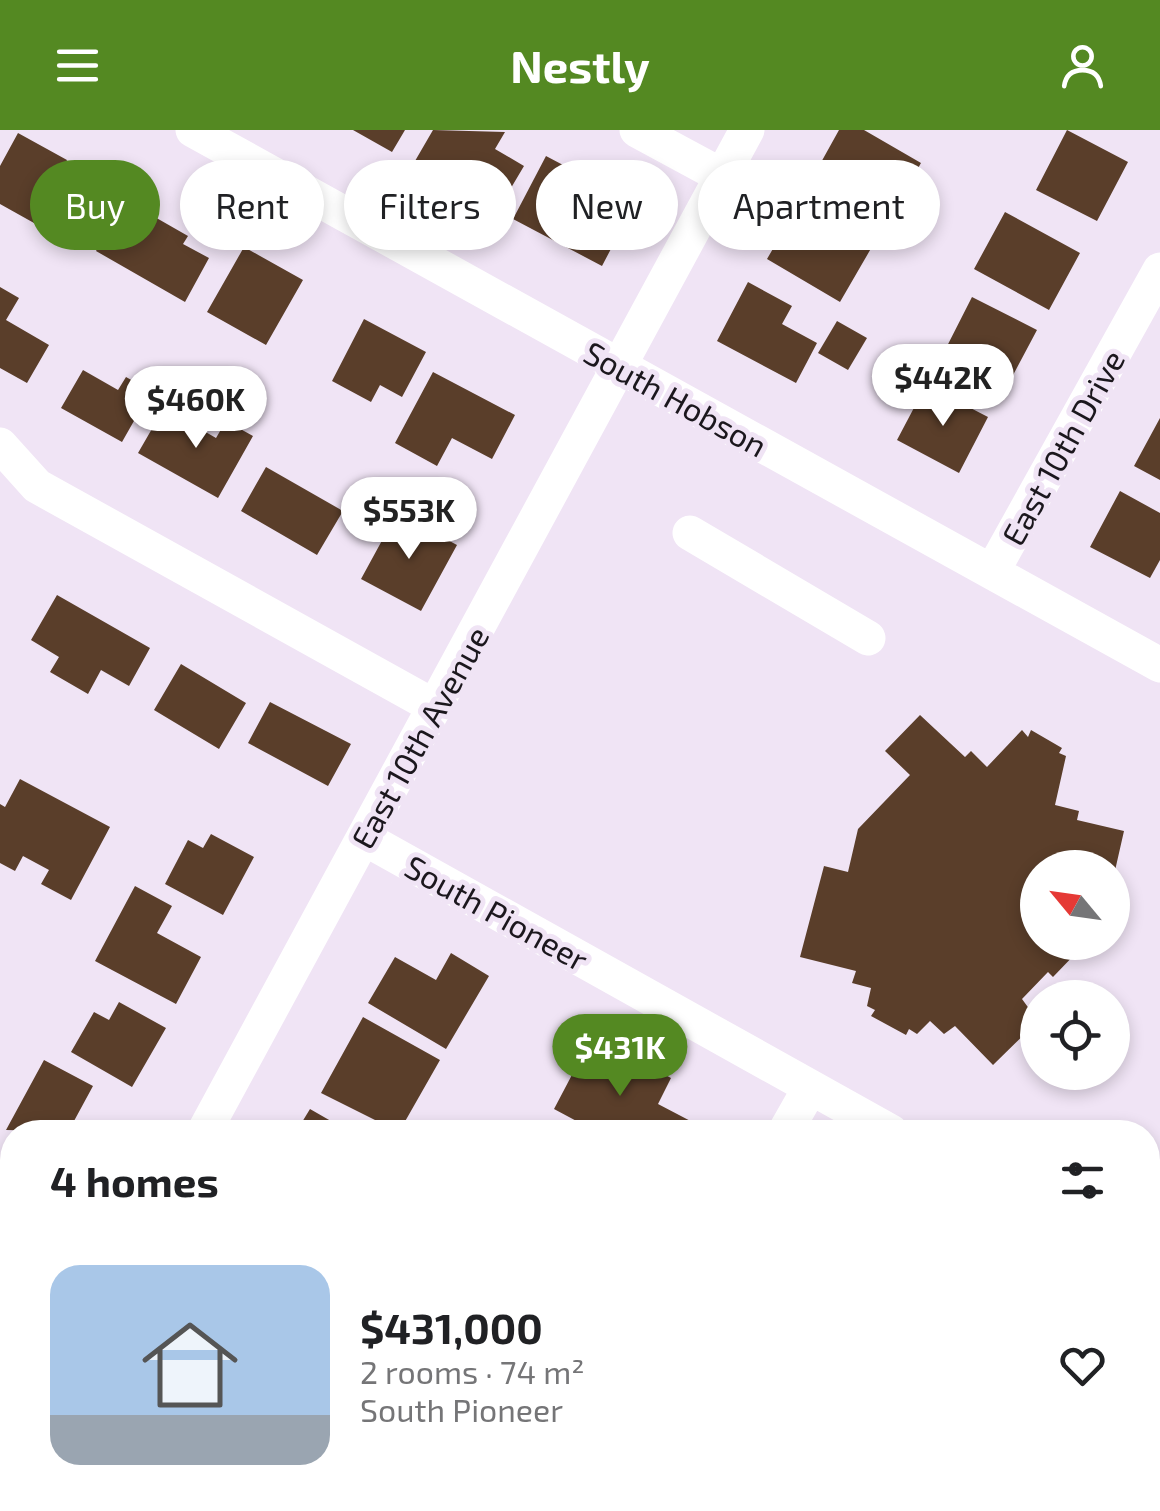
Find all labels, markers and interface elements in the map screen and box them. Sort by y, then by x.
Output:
icon: menu [50,38,105,93]
text: Nestly [510,38,650,92]
icon: person [1055,38,1110,93]
chip: Buy [30,160,160,250]
chip: Rent [180,160,324,250]
chip: Filters [344,160,516,250]
chip: New [536,160,678,250]
chip: Apartment [698,160,940,250]
street label: South Hobson [578,332,774,464]
street label: East 10th Drive [993,343,1131,551]
pin: $442K [873,344,1013,429]
text: $442K [894,357,992,395]
pin: $460K [126,366,266,451]
text: $460K [147,379,245,417]
pin: $553K [339,477,479,562]
text: $553K [363,490,455,528]
street label: East 10th Avenue [342,620,496,854]
street label: South Pioneer [399,846,595,978]
north arrow [1020,850,1130,960]
map controls [1020,850,1130,1090]
button: locate [1020,980,1130,1090]
pin: $431K [550,1014,690,1099]
text: $431K [574,1027,666,1065]
icon: filters [1055,1153,1110,1208]
text: 4 homes [50,1155,219,1205]
text: $431,000 [360,1302,543,1352]
icon: home [130,1305,250,1425]
icon: heart [1055,1338,1110,1393]
text: 2 rooms · 74 m² [360,1352,584,1390]
text: South Pioneer [360,1390,563,1428]

